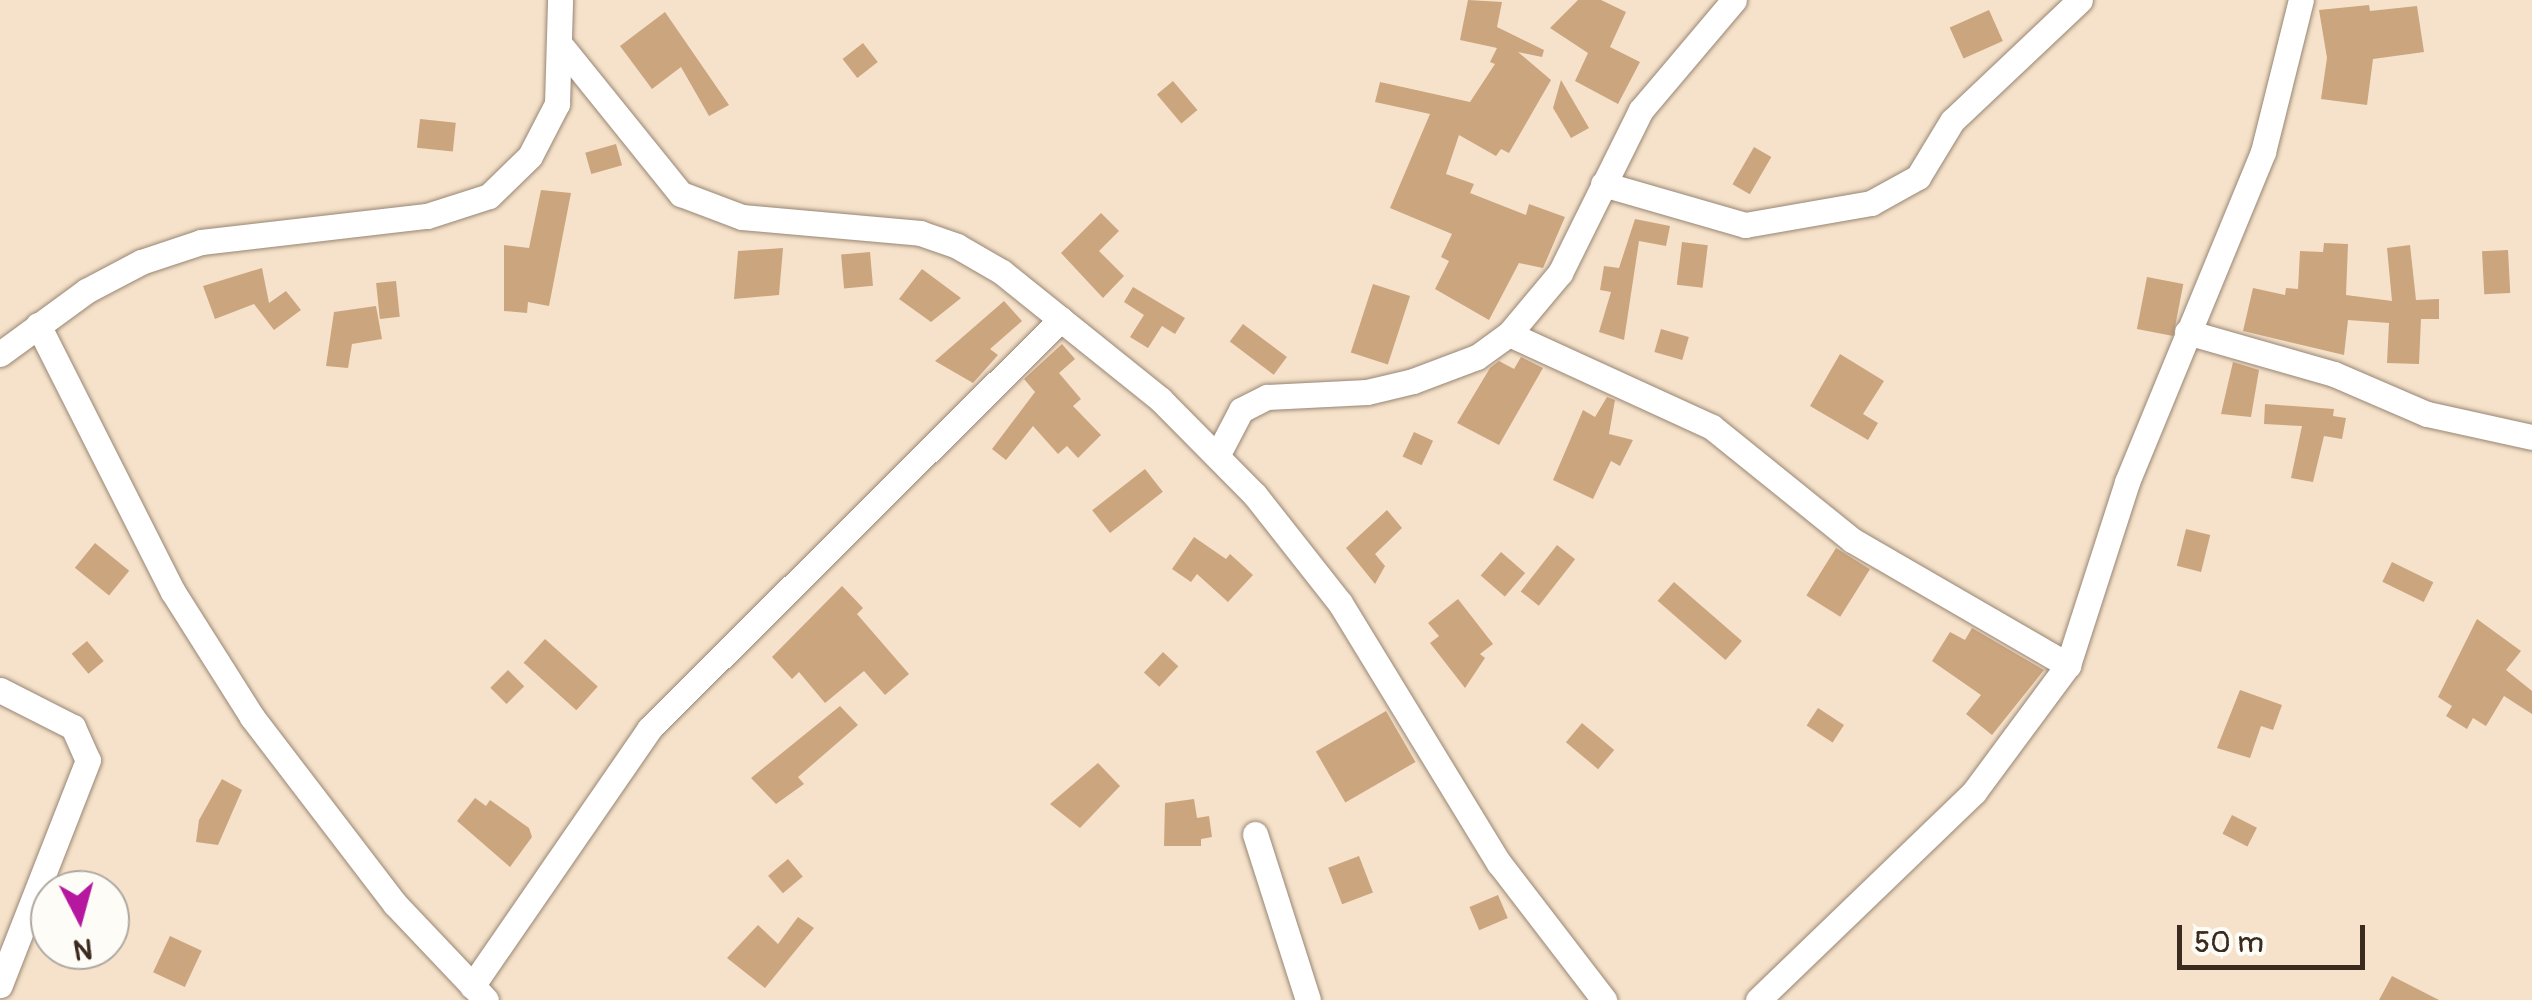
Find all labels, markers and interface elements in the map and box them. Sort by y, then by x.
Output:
north arrow [30,870,130,970]
scale bar [2182,905,2370,967]
text: 50 m [2194,924,2264,961]
text: N [72,930,94,967]

